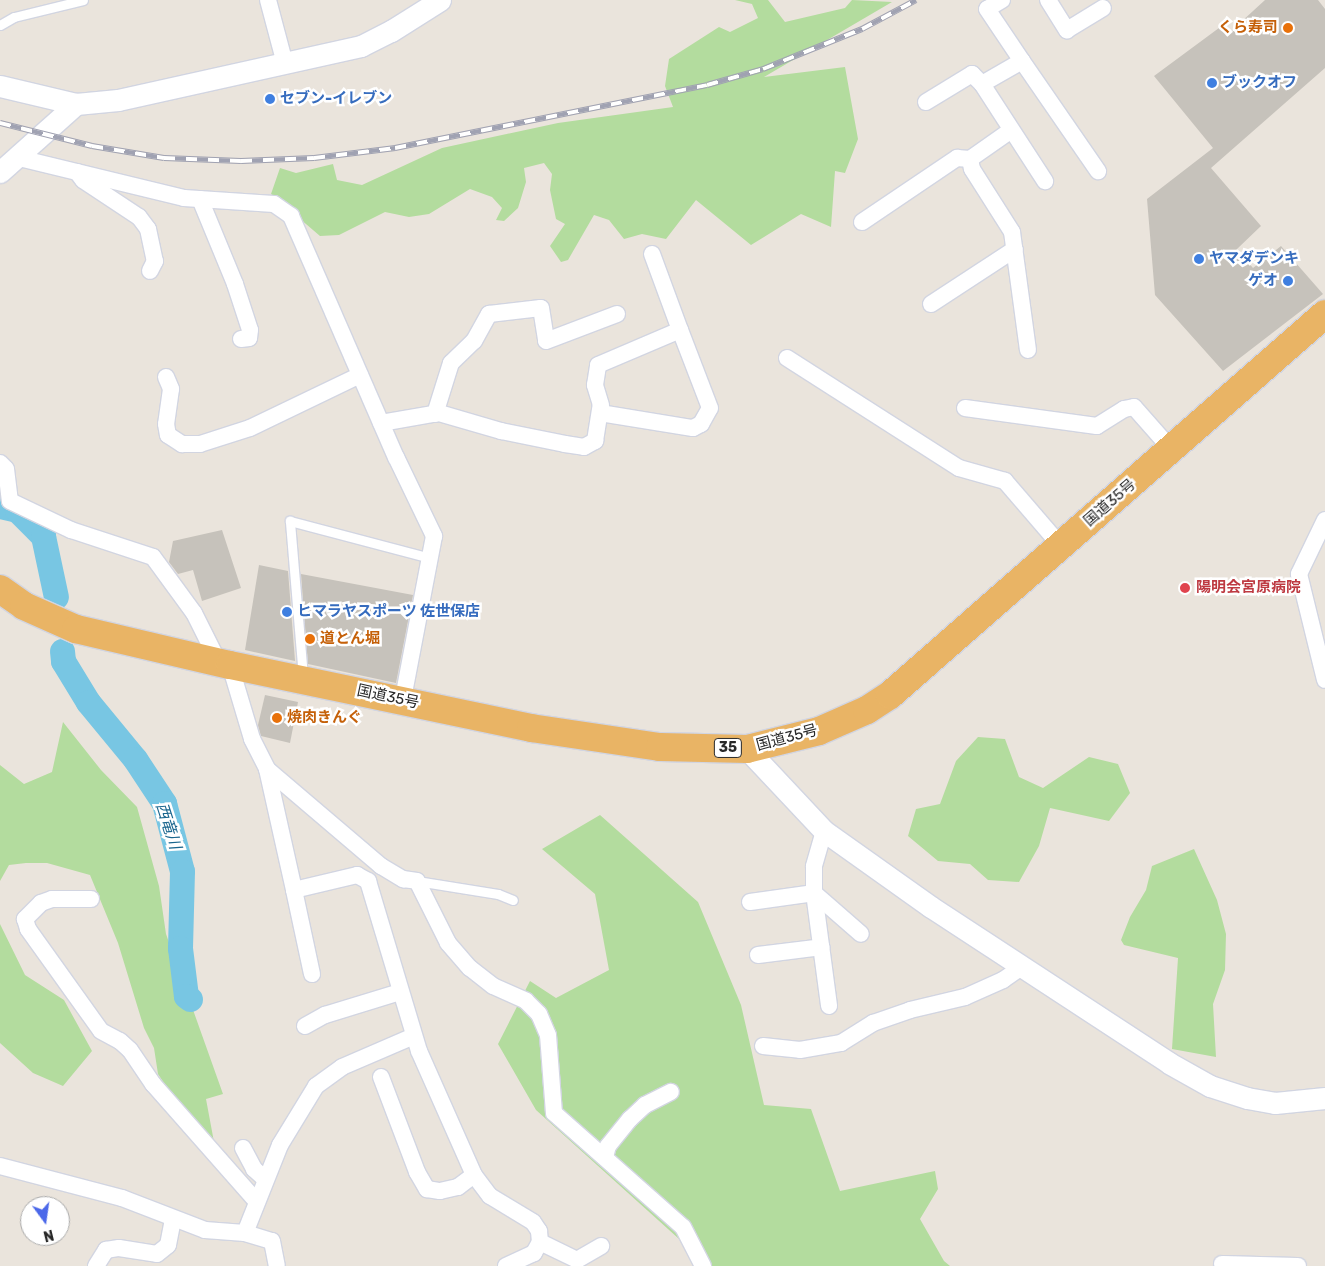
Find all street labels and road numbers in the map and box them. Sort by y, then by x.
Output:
street label: 国道35号 [1080,476,1140,530]
street label: 国道35号 [355,682,421,712]
street label: 国道35号 [754,721,820,755]
road number: 35 [713,736,743,760]

